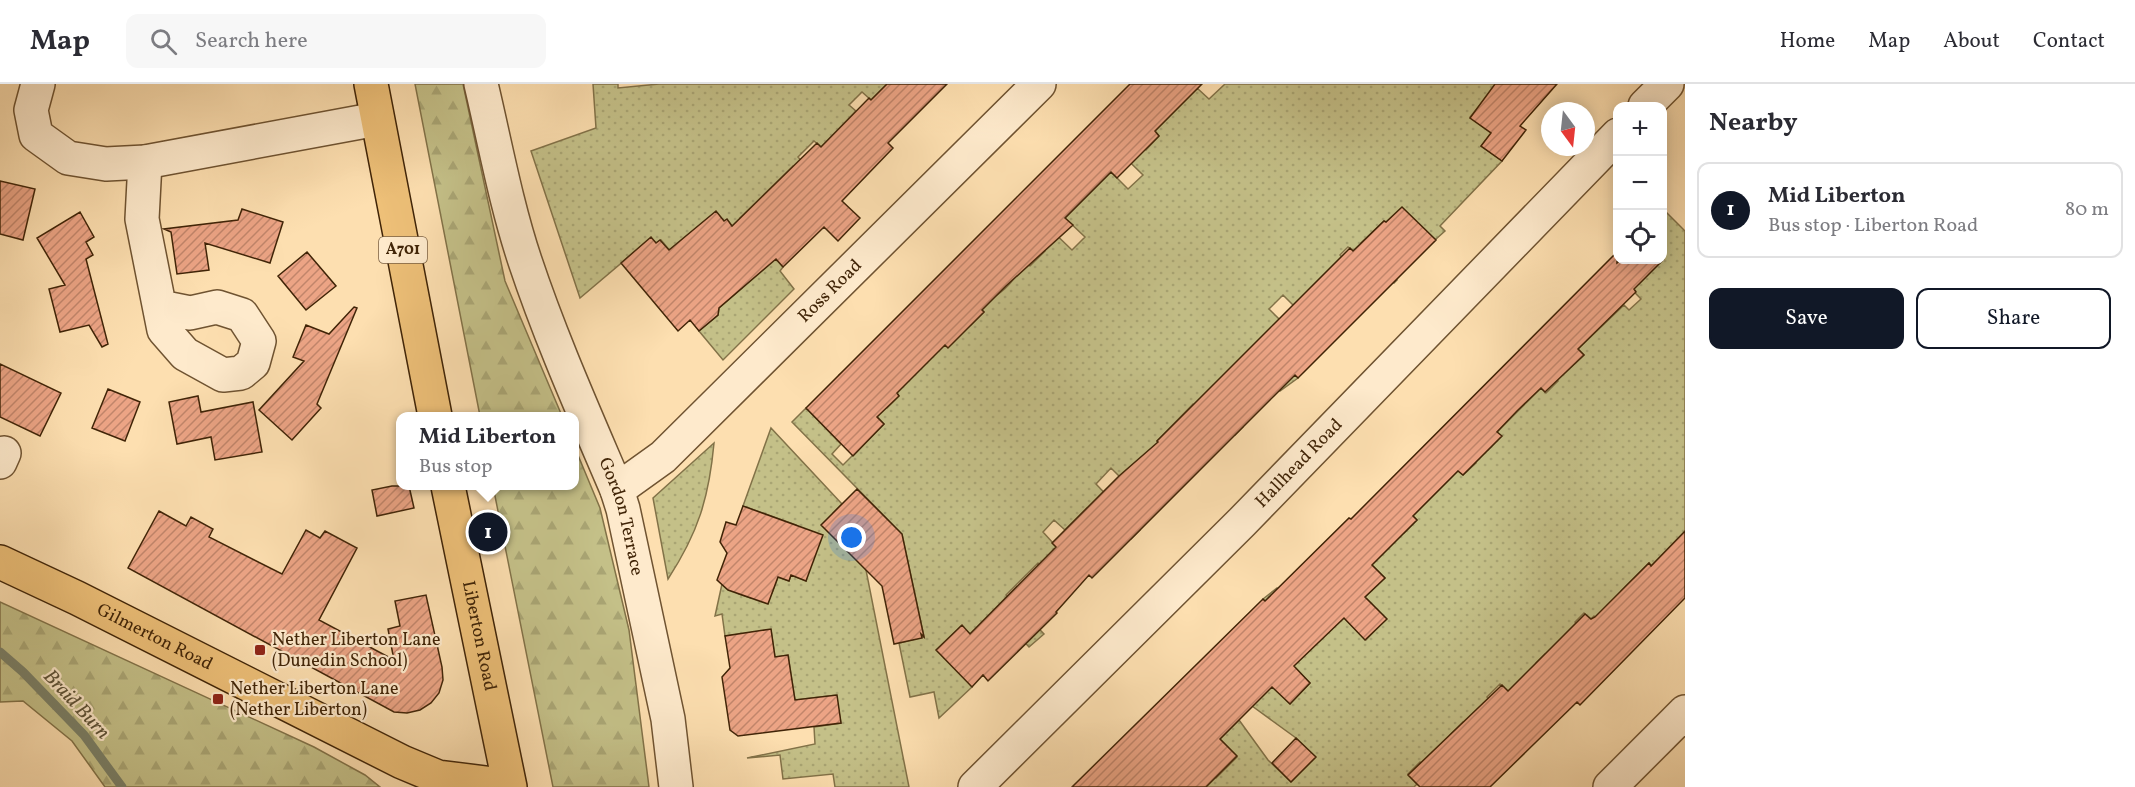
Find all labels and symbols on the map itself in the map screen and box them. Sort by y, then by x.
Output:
north arrow [1541,102,1595,156]
road number: A701 [379,237,427,263]
street label: Ross Road [792,254,868,329]
street label: Hallhead Road [1250,413,1348,514]
street label: Gordon Terrace [592,454,649,578]
pin: 1 [468,510,508,554]
your location [837,523,866,552]
street label: Liberton Road [455,578,502,693]
street label: Gilmerton Road [92,597,217,677]
place label: Nether Liberton Lane (Dunedin School) [272,628,440,674]
marker: Nether Liberton Lane (Dunedin School) [253,643,267,657]
water label: Braid Burn [36,664,116,746]
place label: Nether Liberton Lane (Nether Liberton) [230,677,398,723]
marker: Nether Liberton Lane (Nether Liberton) [211,692,225,706]

